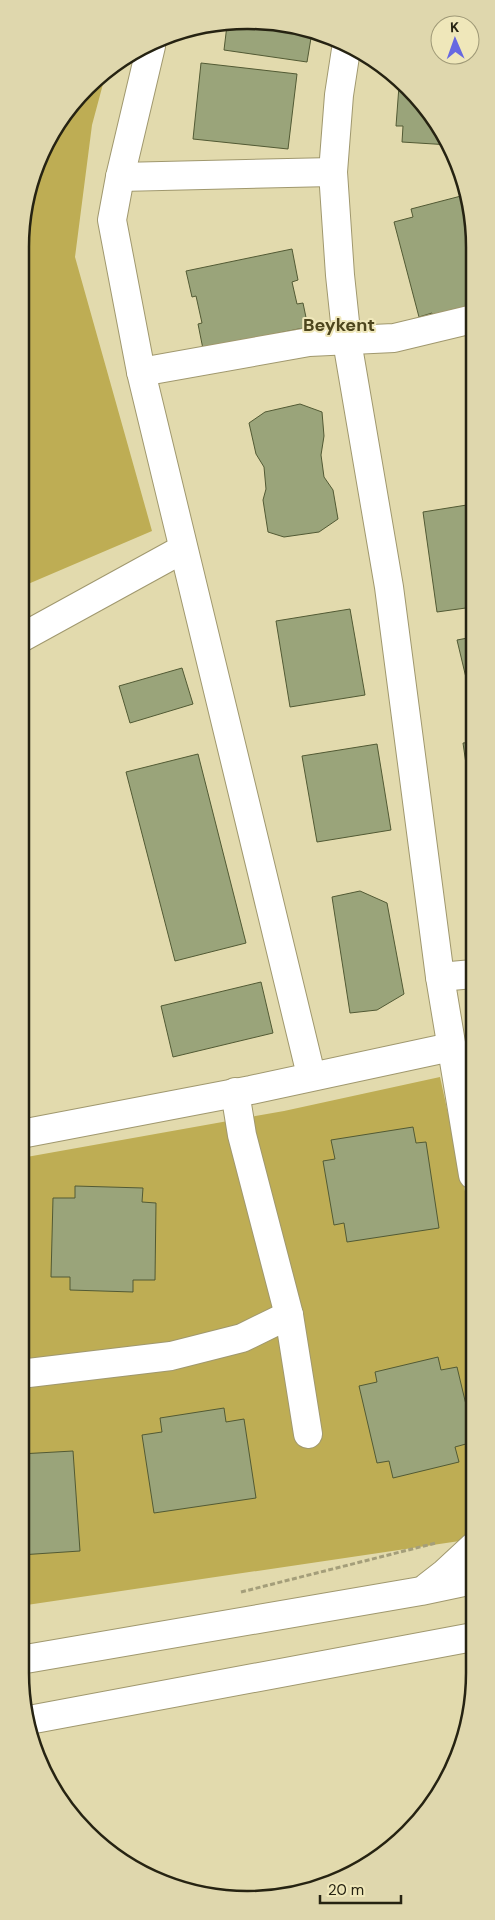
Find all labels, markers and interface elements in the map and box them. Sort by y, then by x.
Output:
north arrow [430,15,480,65]
text: K [450,18,459,36]
district label: Beykent [303,313,375,337]
scale bar [320,1872,401,1904]
text: 20 m [328,1880,364,1900]

